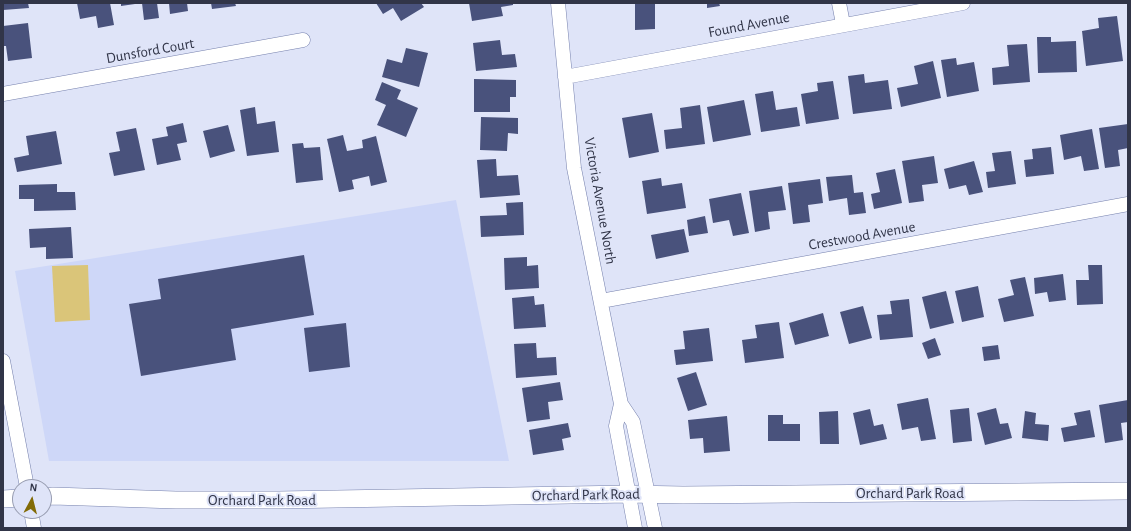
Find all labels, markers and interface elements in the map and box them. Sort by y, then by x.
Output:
street label: Found Avenue [707,8,791,42]
street label: Dunsford Court [105,34,195,68]
street label: Victoria Avenue North [580,136,620,266]
street label: Crestwood Avenue [807,218,917,254]
north arrow [12,479,52,519]
text: N [29,482,38,494]
street label: Orchard Park Road [856,484,964,502]
street label: Orchard Park Road [532,485,640,505]
street label: Orchard Park Road [208,491,316,509]

